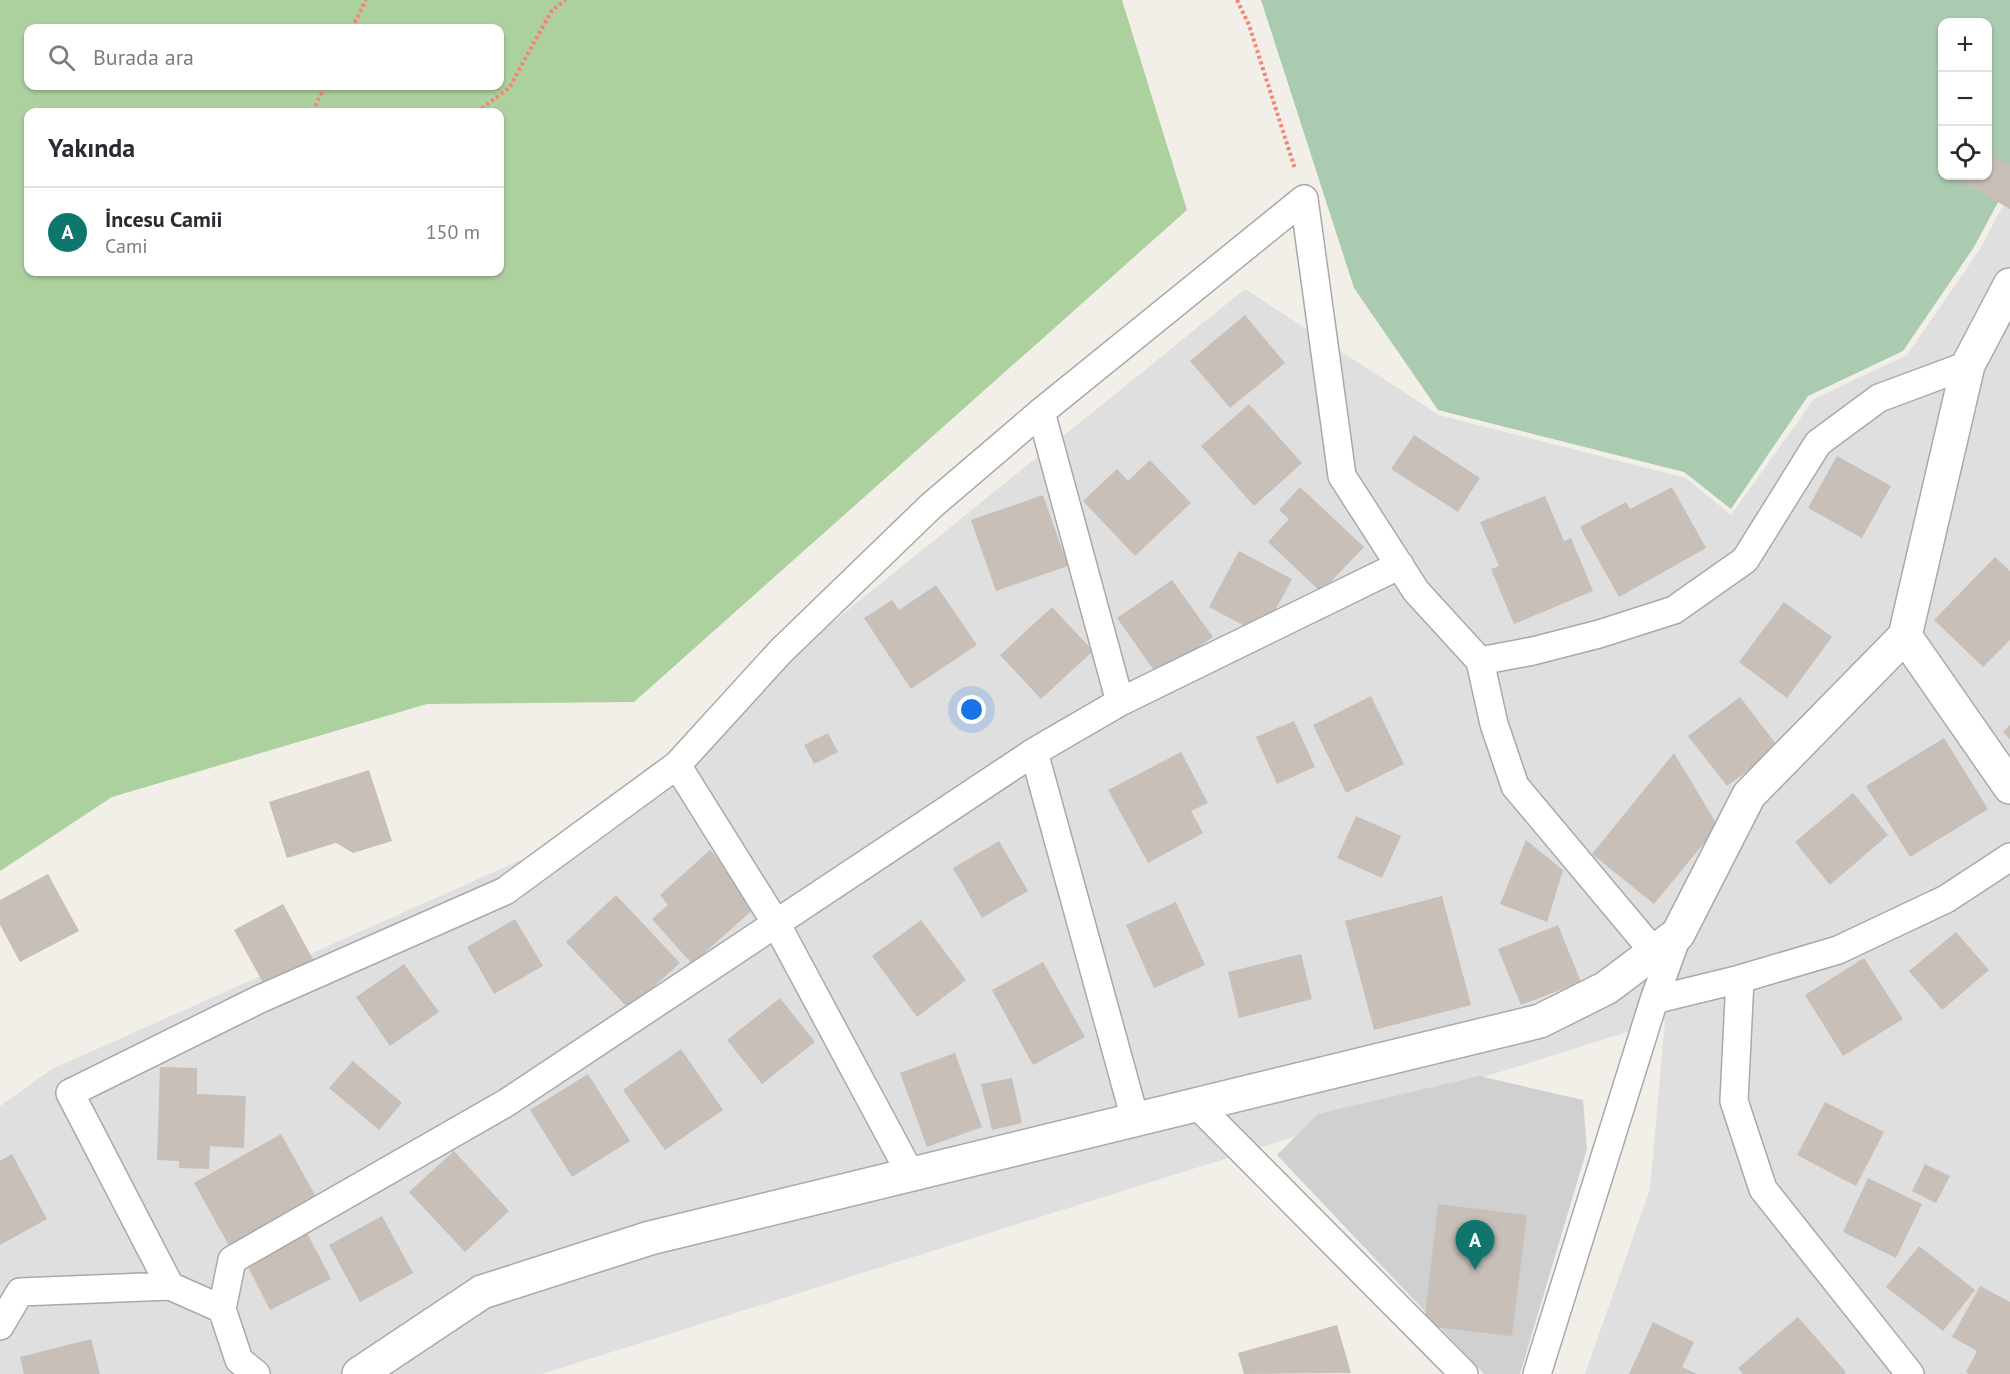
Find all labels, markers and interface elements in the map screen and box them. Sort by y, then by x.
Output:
map controls [1938,18,1992,180]
button: + [1938,18,1992,72]
search box [24,24,504,90]
icon: search [45,41,78,74]
text: Burada ara [93,43,194,71]
button: − [1938,72,1992,126]
button: locate [1938,126,1992,180]
text: Yakında [48,131,135,164]
text: İncesu Camii [105,205,223,233]
text: A [61,219,74,245]
text: 150 m [426,219,480,245]
text: Cami [105,233,148,259]
your location [957,695,986,724]
pin: A [1456,1220,1494,1270]

